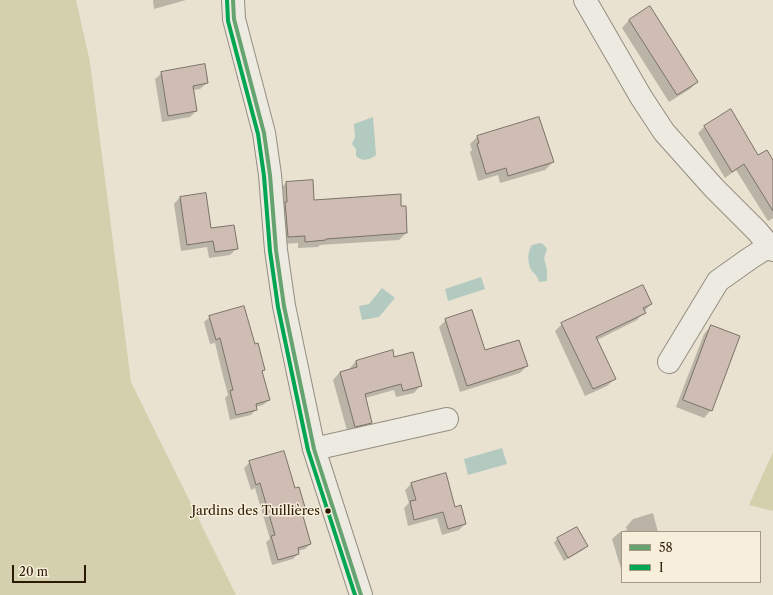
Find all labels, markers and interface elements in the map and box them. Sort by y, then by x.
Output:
place label: Jardins des Tuillières [191,503,320,519]
marker: Jardins des Tuillières [323,506,333,516]
legend [621,531,761,583]
text: 58 [659,540,673,555]
scale bar [14,557,88,583]
text: I [659,560,664,575]
text: 20 m [19,564,48,579]

